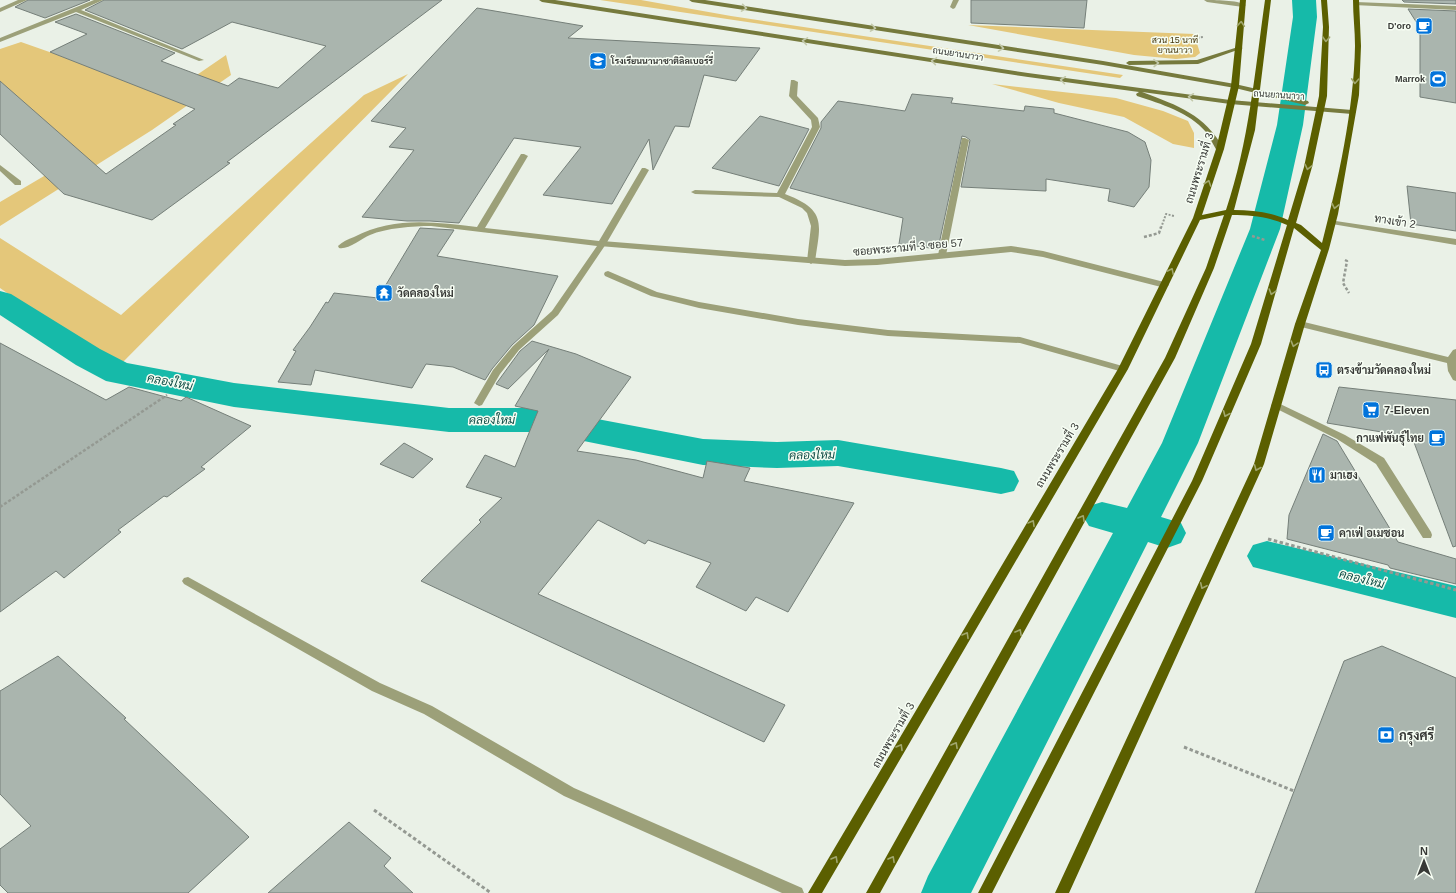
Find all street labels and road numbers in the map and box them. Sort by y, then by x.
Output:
street label: ถนนยานนาวา [932,45,984,63]
street label: ถนนยานนาวา [1253,88,1305,102]
street label: ถนนพระรามที่ 3 [1178,130,1215,205]
street label: ทางเข้า 2 [1373,211,1417,230]
street label: ซอยพระรามที่ 3 ซอย 57 [852,231,963,258]
street label: ถนนพระรามที่ 3 [1029,418,1081,490]
street label: ถนนพระรามที่ 3 [865,698,917,770]

